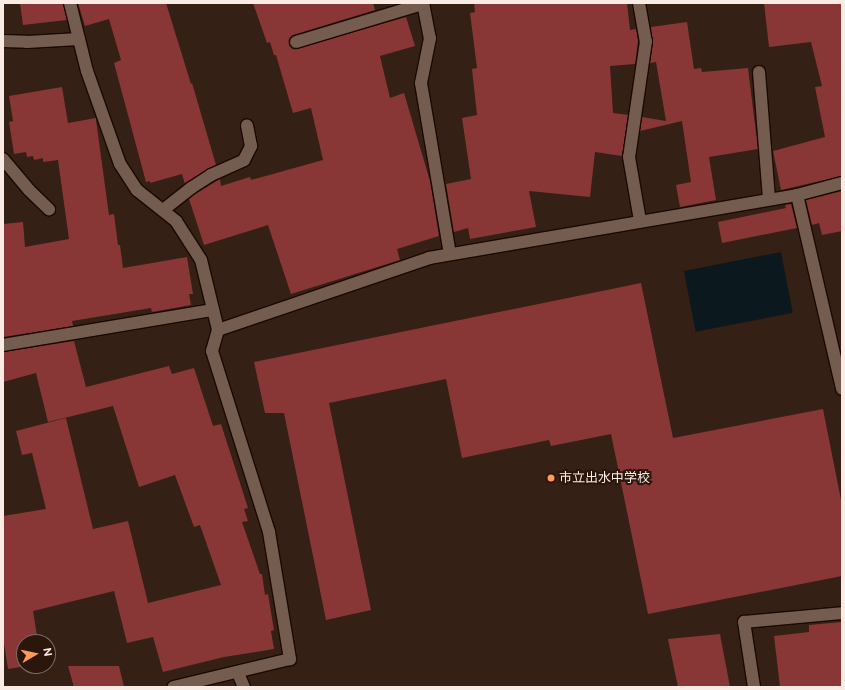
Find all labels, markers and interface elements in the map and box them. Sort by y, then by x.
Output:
place label: 市立出水中学校 [559,470,650,486]
marker: 市立出水中学校 [546,473,556,483]
north arrow [16,634,56,674]
text: N [40,647,54,657]

